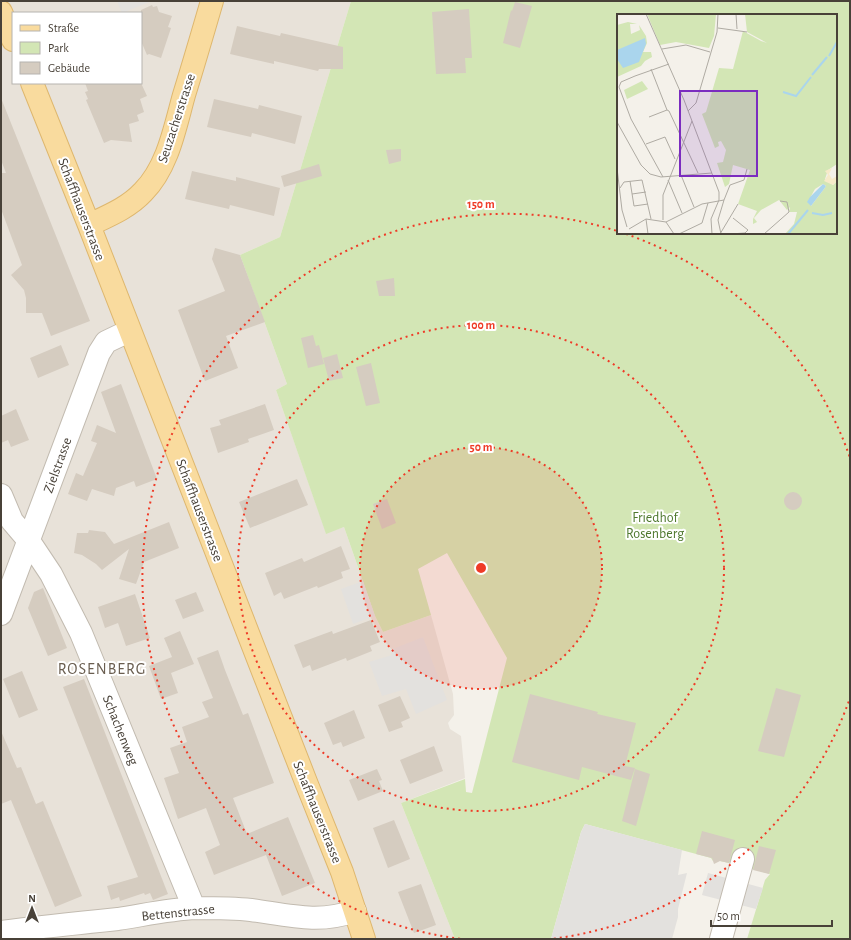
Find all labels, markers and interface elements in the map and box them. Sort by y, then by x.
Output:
legend [12,12,142,84]
inset map [617,14,837,234]
text: Straße [48,22,79,34]
text: Park [48,42,69,54]
text: Gebäude [48,62,90,74]
street label: Seuzacherstrasse [156,72,198,165]
street label: Schaffhauserstrasse [55,156,107,262]
text: 150 m [467,198,495,210]
text: 100 m [467,319,495,331]
street label: Zielstrasse [41,436,74,495]
text: 50 m [470,441,493,453]
street label: Schaffhauserstrasse [173,457,225,563]
park label: Friedhof Rosenberg [626,511,684,541]
centre of rings [474,561,488,575]
district label: ROSENBERG [58,661,146,677]
street label: Schachenweg [100,693,140,767]
street label: Schaffhauserstrasse [290,759,344,865]
north arrow [12,888,52,928]
text: N [28,893,36,904]
street label: Bettenstrasse [141,902,215,924]
scale bar [711,902,832,928]
text: 50 m [717,910,740,922]

